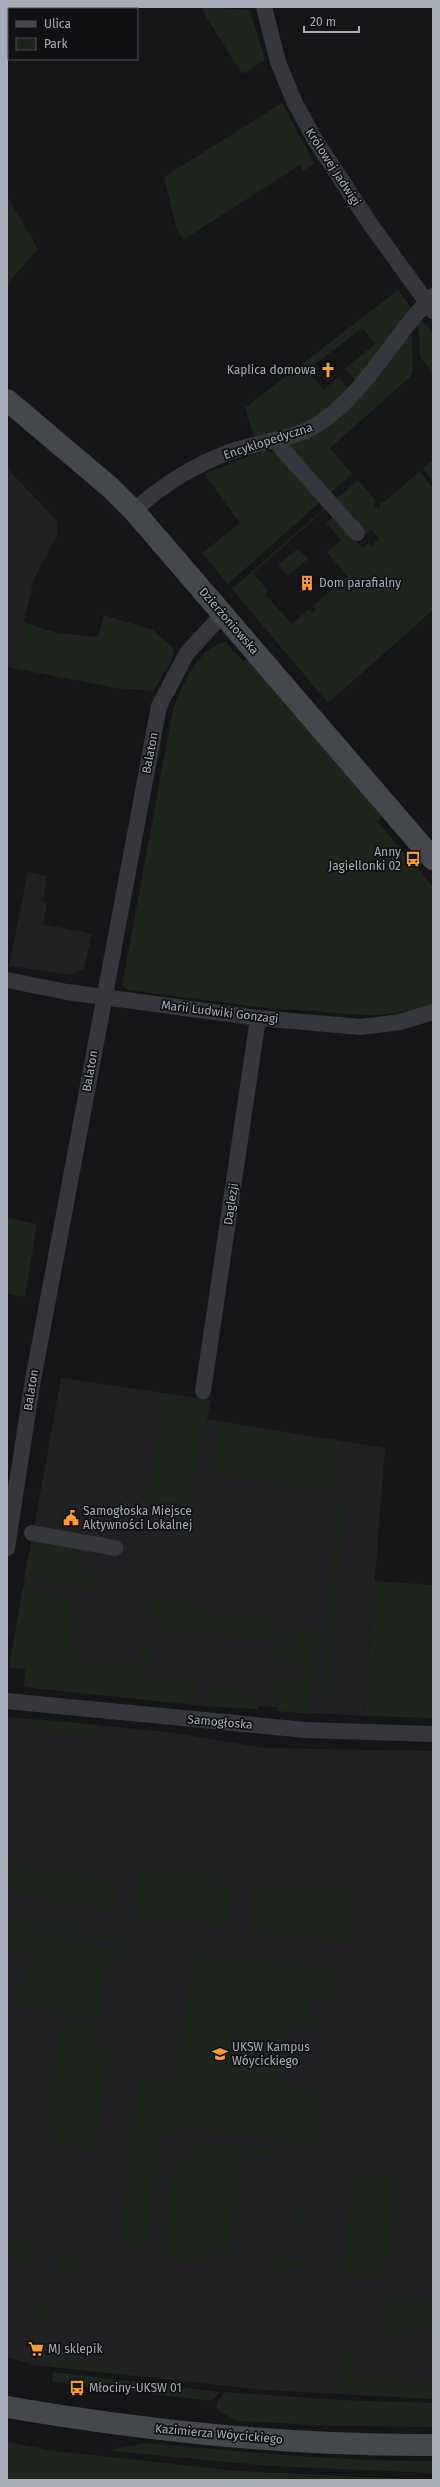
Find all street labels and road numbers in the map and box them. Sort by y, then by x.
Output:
street label: Królowej Jadwigi [303,126,363,208]
street label: Encyklopedyczna [222,420,314,462]
street label: Dzierżoniowska [196,585,262,657]
street label: Balaton [139,731,161,775]
street label: Marii Ludwiki Gonzagi [161,998,279,1026]
street label: Balaton [79,1049,101,1093]
street label: Daglezji [221,1182,241,1226]
street label: Balaton [21,1368,41,1412]
street label: Samogłoska [187,1712,253,1732]
street label: Kazimierza Wóycickiego [155,2421,283,2447]

